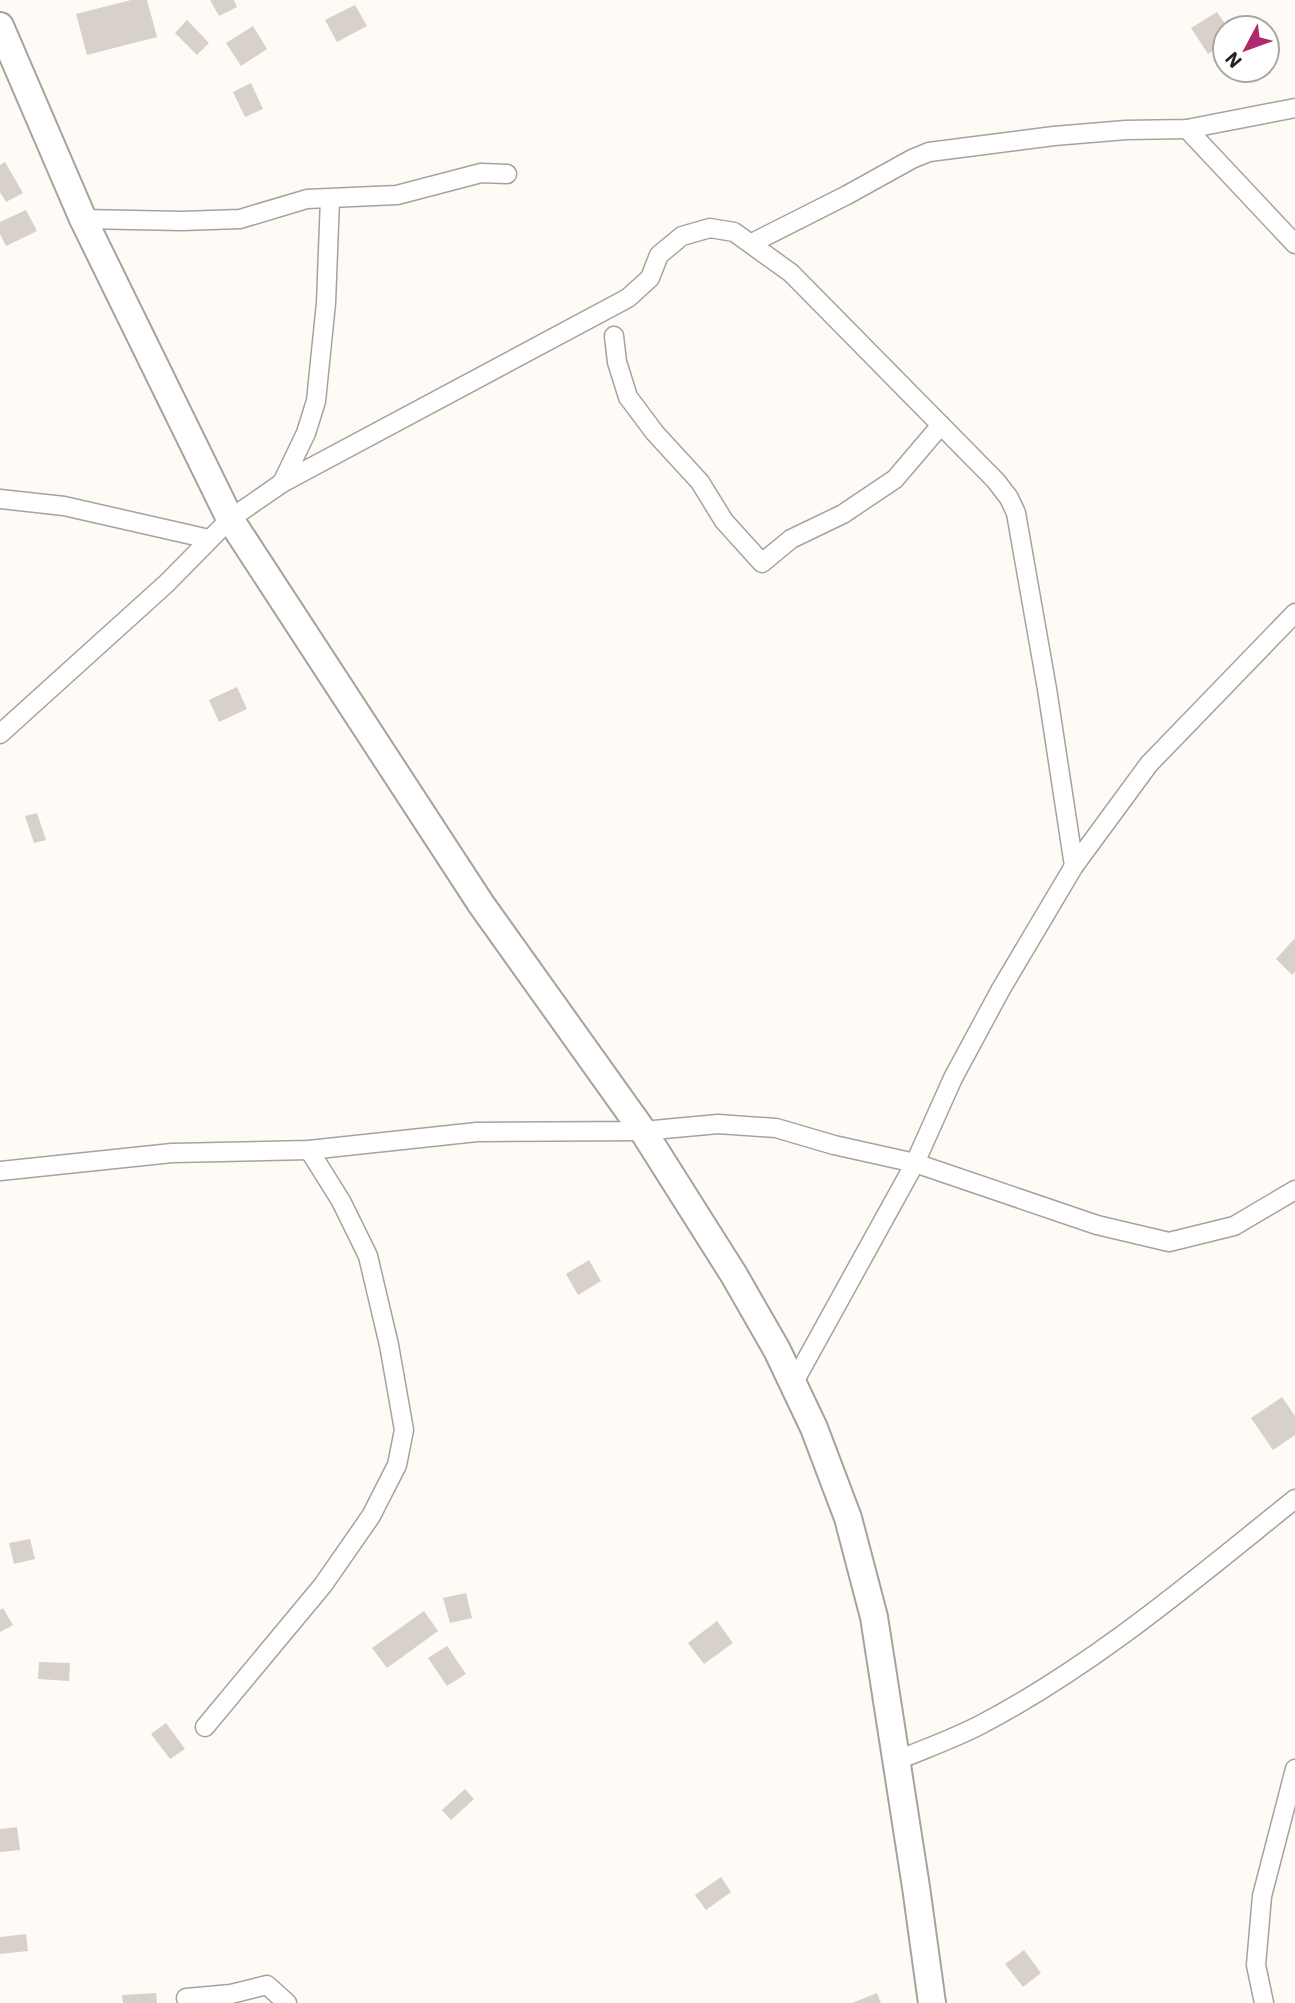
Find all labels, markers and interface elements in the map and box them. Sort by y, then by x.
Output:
north arrow [1211,14,1281,84]
text: N [1220,47,1247,73]

